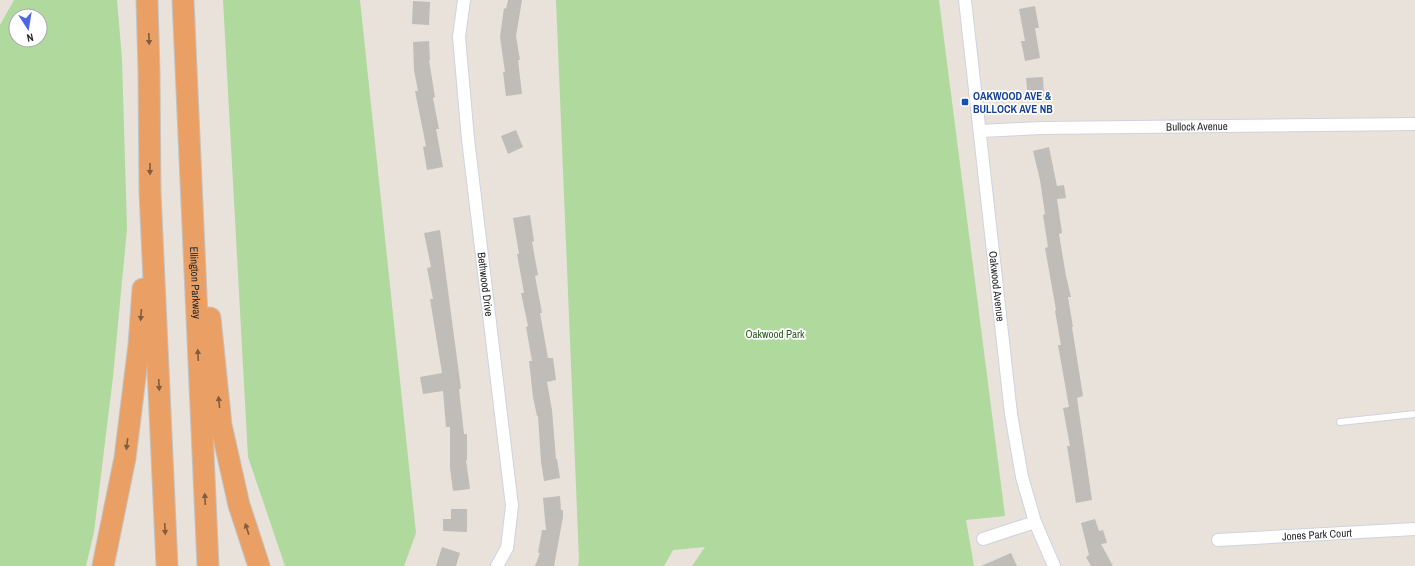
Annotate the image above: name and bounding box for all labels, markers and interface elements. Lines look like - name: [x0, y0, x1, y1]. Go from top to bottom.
- north arrow: [8, 8, 48, 48]
- text: N: [25, 30, 35, 45]
- one-way arrow: [145, 33, 152, 45]
- place label: OAKWOOD AVE & BULLOCK AVE NB: [973, 89, 1053, 116]
- marker: OAKWOOD AVE & BULLOCK AVE NB: [960, 97, 970, 107]
- street label: Bullock Avenue: [1166, 119, 1228, 134]
- one-way arrow: [147, 163, 153, 176]
- street label: Ellington Parkway: [187, 246, 204, 320]
- street label: Oakwood Avenue: [986, 250, 1008, 322]
- street label: Bethwood Drive: [475, 251, 496, 317]
- one-way arrow: [138, 309, 145, 321]
- park label: Oakwood Park: [745, 327, 805, 341]
- one-way arrow: [195, 349, 202, 361]
- one-way arrow: [156, 379, 162, 392]
- one-way arrow: [216, 396, 222, 408]
- one-way arrow: [124, 438, 130, 450]
- one-way arrow: [201, 493, 208, 505]
- one-way arrow: [162, 523, 169, 535]
- one-way arrow: [244, 523, 250, 535]
- street label: Jones Park Court: [1282, 526, 1353, 543]

